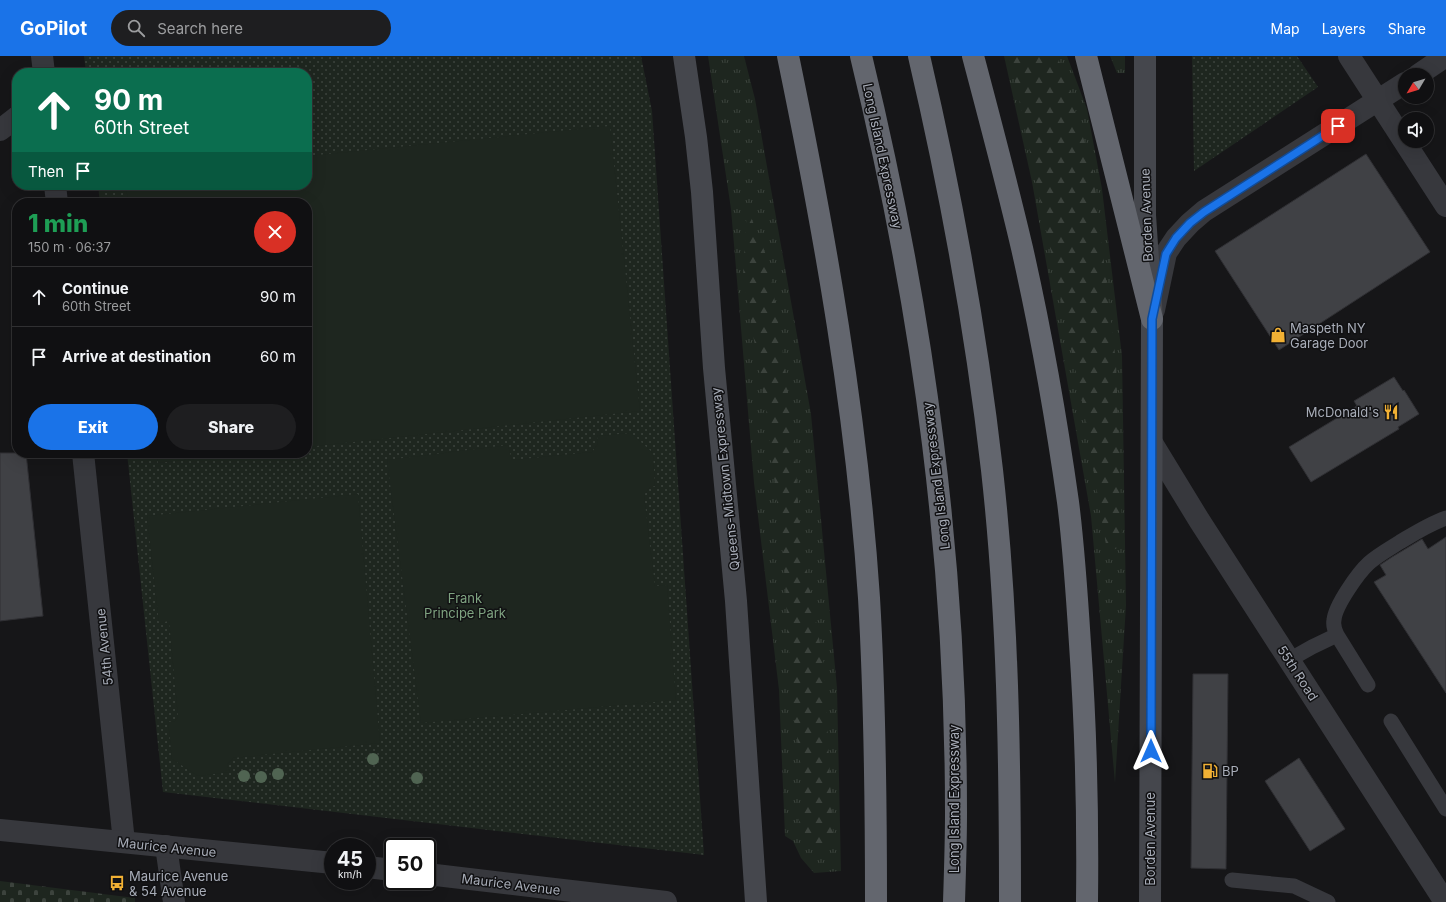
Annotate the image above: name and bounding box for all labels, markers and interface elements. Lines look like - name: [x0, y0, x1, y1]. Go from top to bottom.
- search box: [111, 10, 391, 46]
- text: GoPilot: [20, 17, 87, 40]
- icon: search: [125, 17, 147, 39]
- text: Search here: [157, 19, 243, 38]
- text: Map: [1271, 20, 1300, 37]
- text: Layers: [1322, 20, 1366, 37]
- text: Share: [1388, 20, 1426, 37]
- north arrow: [1398, 68, 1434, 104]
- map controls: [1398, 68, 1434, 148]
- street label: Long Island Expressway: [860, 82, 906, 230]
- text: 90 m: [94, 83, 163, 117]
- icon: ahead: [28, 84, 80, 136]
- pin: [1321, 109, 1355, 143]
- button: sound: [1398, 112, 1434, 148]
- icon: arrive: [1327, 115, 1349, 137]
- text: 60th Street: [94, 117, 189, 138]
- icon: arrive: [72, 160, 94, 182]
- text: Then: [28, 162, 64, 181]
- street label: Borden Avenue: [1136, 168, 1156, 262]
- text: 1 min: [28, 209, 88, 238]
- button: close: [254, 211, 296, 253]
- text: 150 m · 06:37: [28, 239, 111, 255]
- text: Continue: [62, 279, 129, 298]
- icon: ahead: [28, 286, 50, 308]
- text: 90 m: [260, 287, 296, 306]
- text: 60th Street: [62, 298, 131, 314]
- place label: Maspeth NY Garage Door: [1290, 320, 1368, 351]
- shop icon: Maspeth NY Garage Door: [1269, 326, 1287, 344]
- icon: arrive: [28, 346, 50, 368]
- text: Arrive at destination: [62, 347, 211, 366]
- text: 60 m: [260, 347, 296, 366]
- street label: Queens-Midtown Expressway: [707, 387, 743, 571]
- street label: Long Island Expressway: [919, 401, 953, 551]
- restaurant icon: McDonald's: [1382, 403, 1400, 421]
- button: Exit: [28, 404, 158, 450]
- button: Share: [166, 404, 296, 450]
- place label: McDonald's: [1306, 404, 1379, 420]
- park label: Frank Principe Park: [424, 590, 506, 621]
- street label: 54th Avenue: [92, 608, 116, 686]
- street label: 55th Road: [1274, 642, 1322, 704]
- street label: Long Island Expressway: [946, 725, 962, 873]
- position arrow: [1130, 730, 1172, 772]
- fuel station icon: BP: [1201, 762, 1219, 780]
- place label: BP: [1222, 763, 1239, 779]
- street label: Borden Avenue: [1142, 792, 1158, 886]
- street label: Maurice Avenue: [117, 834, 217, 860]
- speed limit sign: 50: [384, 838, 436, 890]
- text: 45: [337, 847, 363, 871]
- place label: Maurice Avenue & 54 Avenue: [129, 868, 228, 899]
- text: km/h: [338, 868, 362, 880]
- street label: Maurice Avenue: [461, 870, 561, 898]
- bus stop icon: Maurice Avenue & 54 Avenue: [108, 874, 126, 892]

